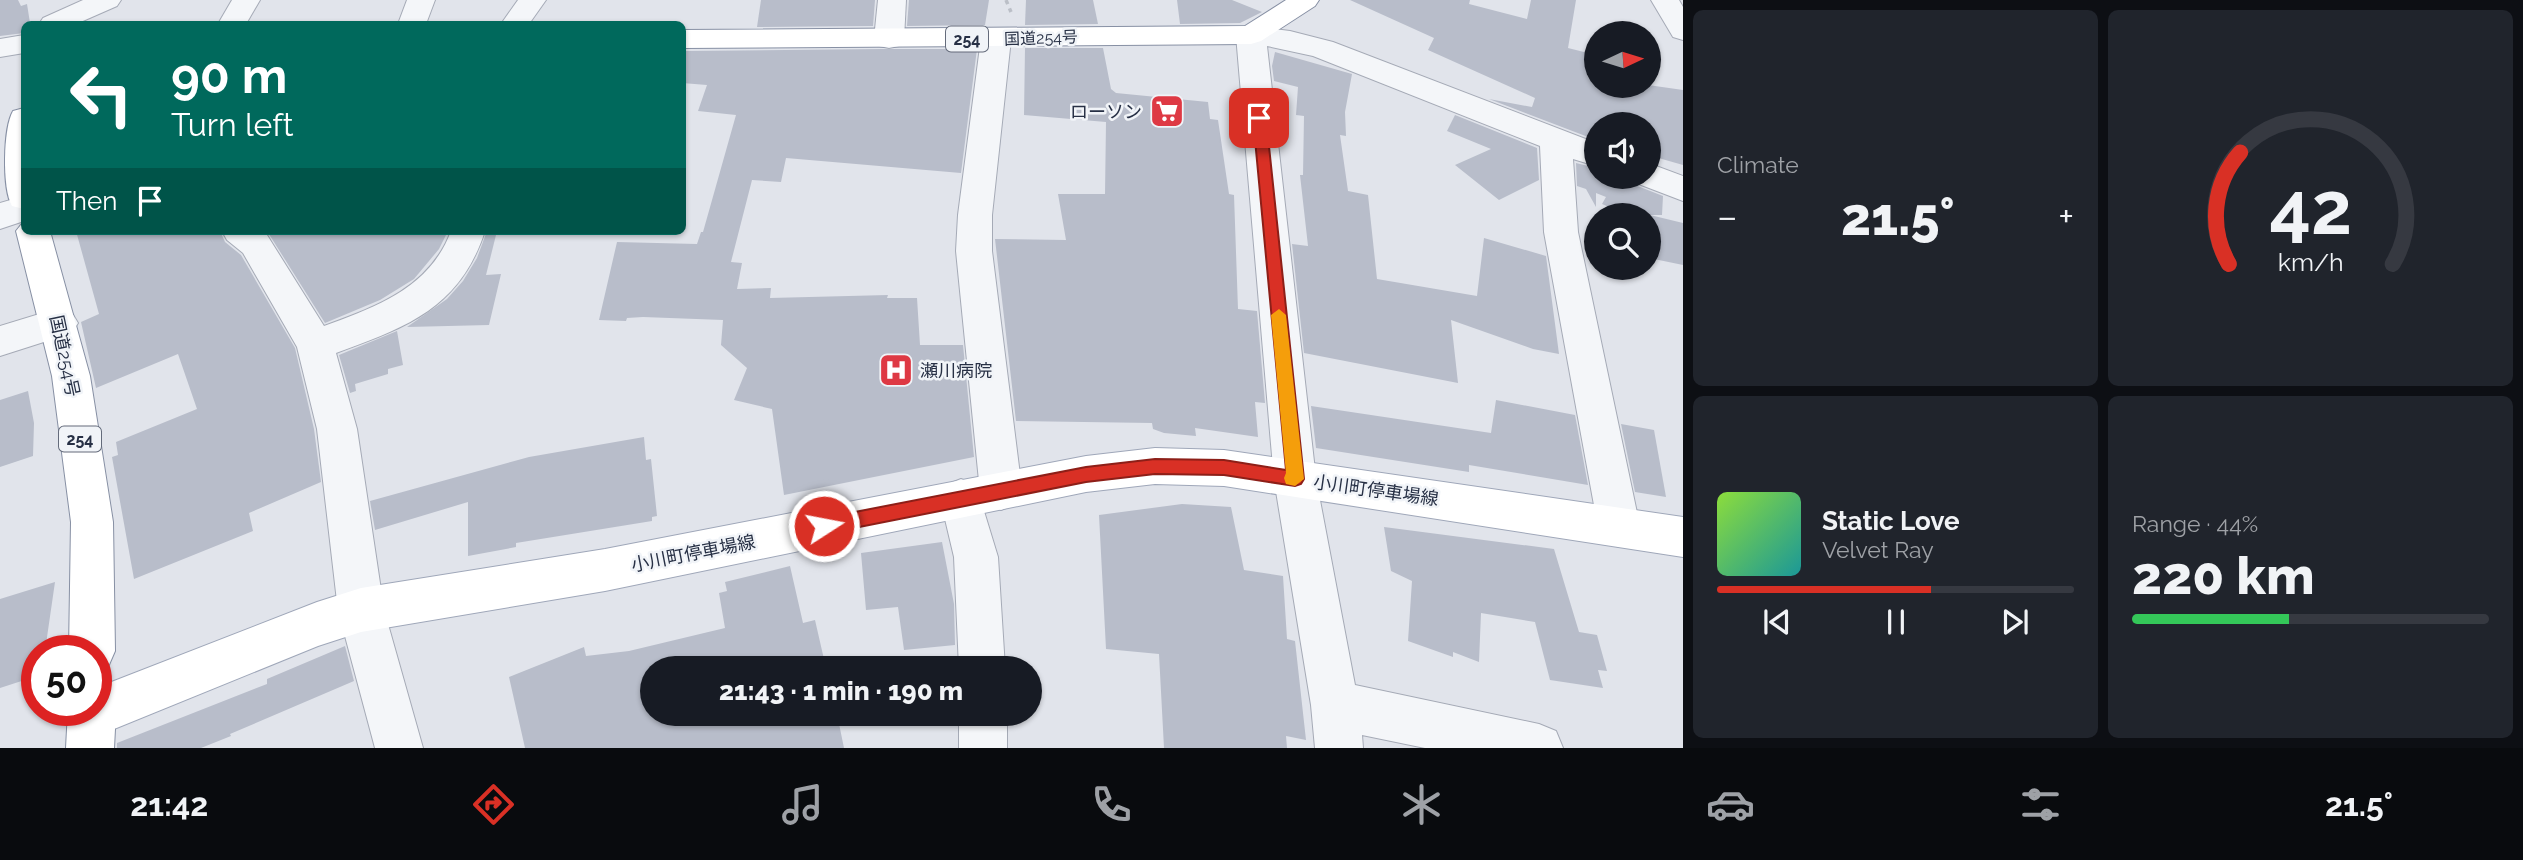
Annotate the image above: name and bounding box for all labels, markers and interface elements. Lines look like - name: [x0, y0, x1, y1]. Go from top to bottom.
- north arrow: [1584, 21, 1661, 98]
- map controls: [1584, 21, 1661, 280]
- road number: 254: [946, 26, 988, 52]
- street label: 国道254号: [1004, 27, 1078, 49]
- text: 90 m: [171, 47, 287, 104]
- icon: left: [56, 49, 147, 140]
- pin: [1229, 88, 1289, 148]
- supermarket icon: ローソン: [1148, 92, 1186, 130]
- icon: arrive: [1240, 99, 1278, 137]
- place label: ローソン: [1070, 101, 1142, 122]
- text: Turn left: [171, 106, 293, 143]
- button: sound: [1584, 112, 1661, 189]
- text: Climate: [1717, 151, 1799, 178]
- text: 42: [2269, 166, 2352, 251]
- icon: arrive: [131, 182, 169, 220]
- text: Then: [56, 186, 117, 216]
- text: 21.5°: [1841, 186, 1955, 247]
- text: −: [1717, 194, 1737, 239]
- text: +: [2058, 194, 2074, 239]
- button: search: [1584, 203, 1661, 280]
- text: km/h: [2278, 247, 2343, 277]
- street label: 国道254号: [46, 313, 84, 399]
- hospital icon: 瀬川病院: [877, 351, 915, 389]
- place label: 瀬川病院: [920, 360, 992, 381]
- road number: 254: [59, 426, 101, 452]
- street label: 小川町停車場線: [1312, 471, 1440, 509]
- position arrow: [787, 489, 861, 563]
- text: Static Love: [1822, 506, 1960, 536]
- text: Range · 44%: [2132, 510, 2258, 537]
- street label: 小川町停車場線: [629, 531, 757, 575]
- text: Velvet Ray: [1822, 536, 1934, 563]
- text: 220 km: [2132, 545, 2315, 606]
- icon: previous: [1758, 603, 1796, 641]
- icon: pause: [1877, 603, 1915, 641]
- icon: next: [1996, 603, 2034, 641]
- speed limit sign: 50: [21, 635, 112, 726]
- text: 21:43 · 1 min · 190 m: [719, 676, 963, 706]
- icon: directions: [469, 780, 518, 829]
- icon: music: [778, 780, 827, 829]
- icon: phone: [1087, 780, 1136, 829]
- icon: climate: [1397, 780, 1446, 829]
- icon: car: [1706, 780, 1755, 829]
- icon: filters: [2016, 780, 2065, 829]
- text: 21:42: [130, 786, 208, 823]
- text: 21.5°: [2325, 786, 2393, 823]

